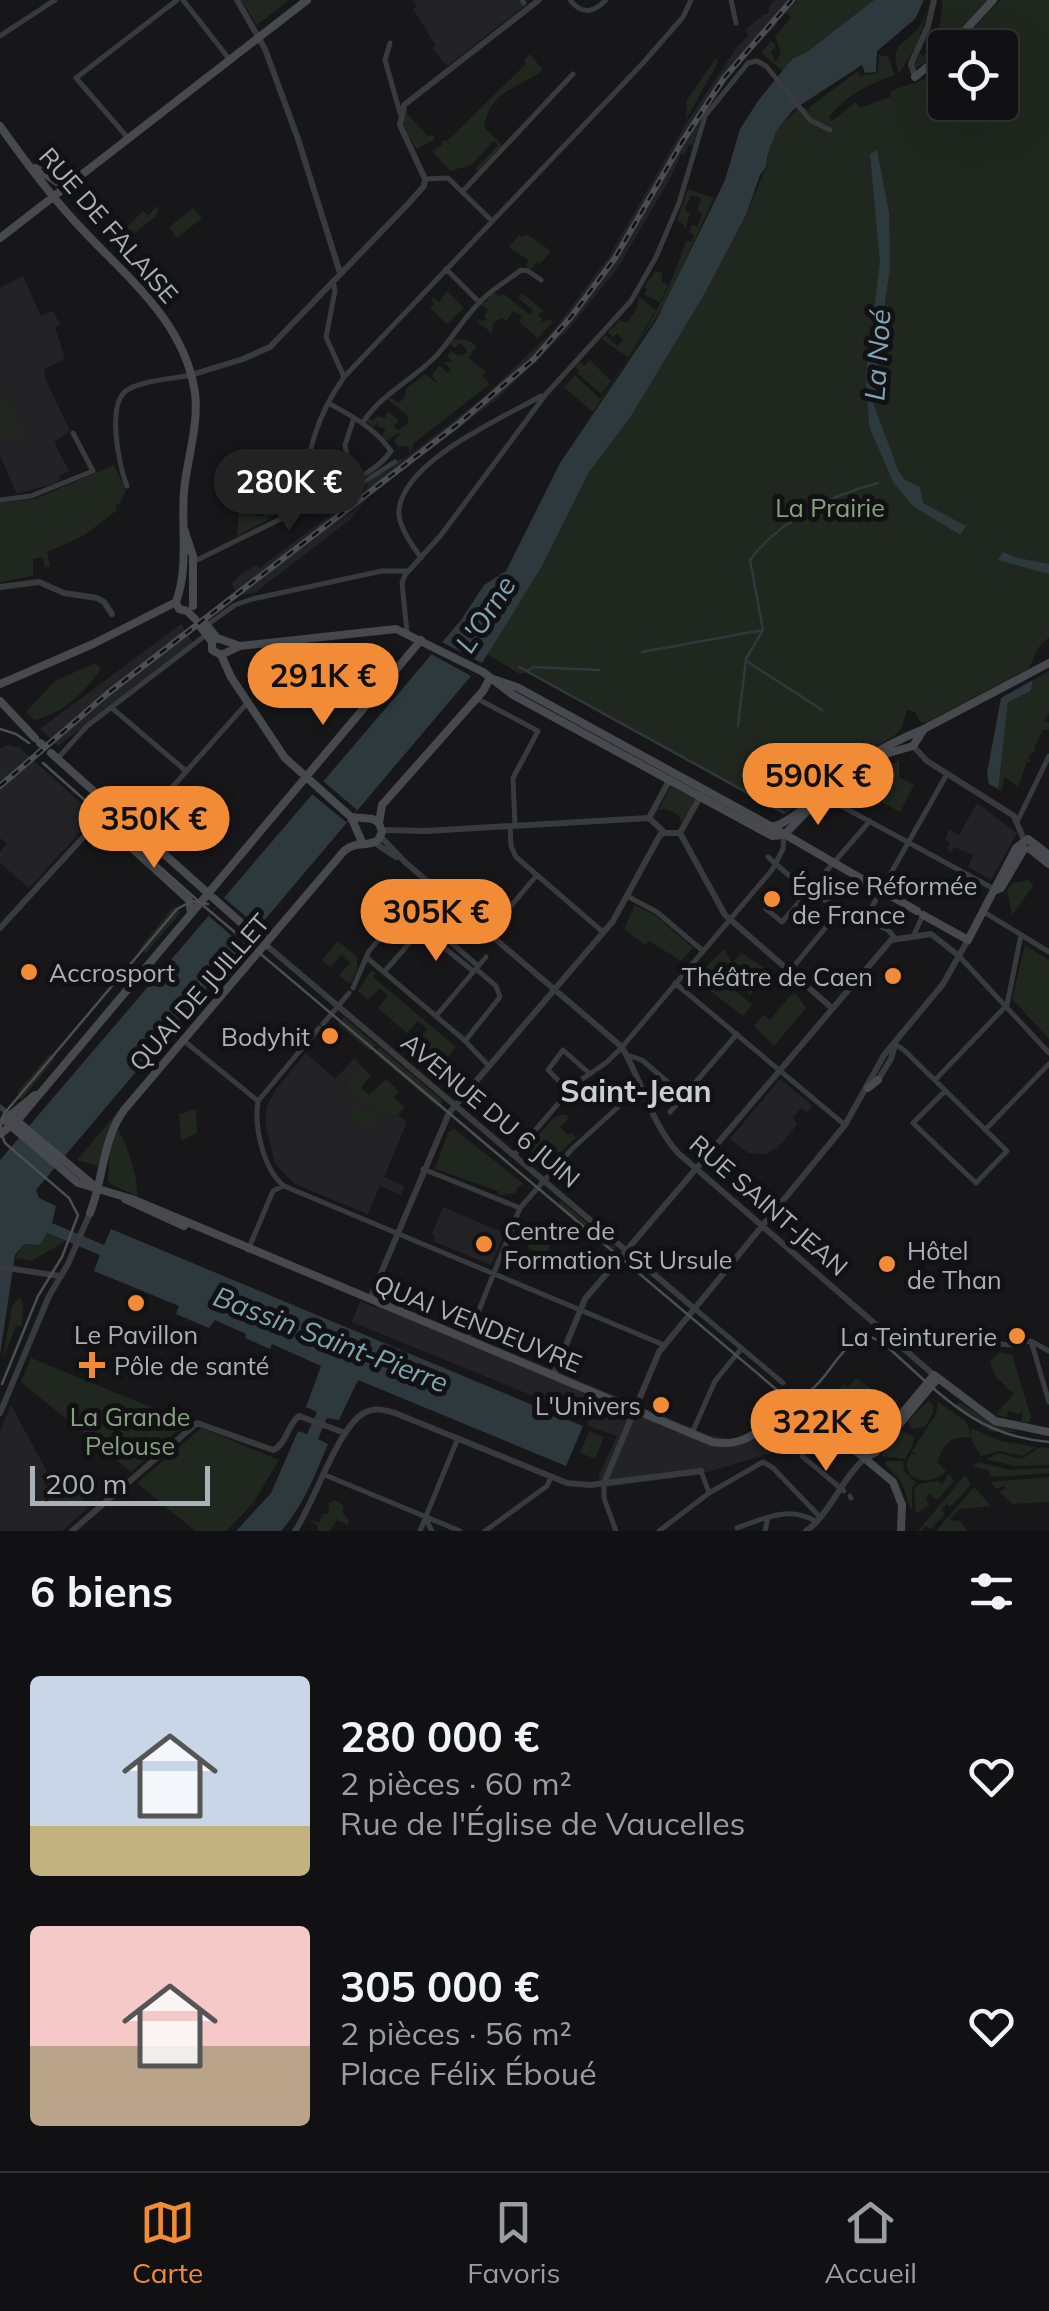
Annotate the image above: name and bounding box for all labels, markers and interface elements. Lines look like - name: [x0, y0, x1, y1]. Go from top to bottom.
- map controls: [928, 30, 1018, 120]
- button: locate: [928, 30, 1018, 120]
- street label: RUE DE FALAISE: [33, 141, 185, 309]
- water label: La Noé: [856, 308, 898, 402]
- pin: 280K €: [208, 449, 370, 534]
- text: 280K €: [236, 461, 342, 501]
- park label: La Prairie: [775, 492, 885, 523]
- water label: L'Orne: [447, 569, 523, 659]
- pin: 291K €: [242, 643, 404, 728]
- text: 291K €: [270, 655, 376, 695]
- pin: 590K €: [737, 743, 899, 828]
- text: 590K €: [765, 755, 871, 795]
- pin: 350K €: [73, 786, 235, 871]
- text: 350K €: [101, 798, 207, 838]
- place label: Église Réformée de France: [792, 870, 977, 930]
- pin: 305K €: [355, 879, 517, 964]
- marker: Église Réformée de France: [761, 888, 783, 910]
- text: 305K €: [383, 891, 489, 931]
- street label: QUAI DE JUILLET: [122, 907, 276, 1077]
- place label: Accrosport: [49, 957, 175, 988]
- marker: Accrosport: [18, 961, 40, 983]
- place label: Théâtre de Caen: [682, 961, 873, 992]
- marker: Théâtre de Caen: [882, 965, 904, 987]
- place label: Bodyhit: [221, 1021, 310, 1052]
- marker: Bodyhit: [319, 1025, 341, 1047]
- street label: AVENUE DU 6 JUIN: [395, 1026, 587, 1194]
- district label: Saint-Jean: [560, 1072, 712, 1110]
- street label: RUE SAINT-JEAN: [684, 1128, 854, 1282]
- place label: Centre de Formation St Ursule: [504, 1215, 732, 1275]
- marker: Centre de Formation St Ursule: [473, 1233, 495, 1255]
- place label: Hôtel de Than: [907, 1235, 1002, 1295]
- marker: Hôtel de Than: [876, 1253, 898, 1275]
- street label: QUAI VENDEUVRE: [370, 1267, 586, 1379]
- water label: Bassin Saint-Pierre: [209, 1278, 453, 1400]
- marker: Le Pavillon: [125, 1292, 147, 1314]
- place label: Le Pavillon: [74, 1319, 198, 1350]
- place label: La Teinturerie: [840, 1321, 997, 1352]
- marker: La Teinturerie: [1006, 1325, 1028, 1347]
- place label: Pôle de santé: [114, 1350, 269, 1381]
- marker: Pôle de santé: [79, 1352, 105, 1378]
- pin: 322K €: [745, 1389, 907, 1474]
- place label: L'Univers: [535, 1390, 641, 1421]
- marker: L'Univers: [650, 1394, 672, 1416]
- park label: La Grande Pelouse: [70, 1401, 190, 1461]
- text: 322K €: [773, 1401, 879, 1441]
- scale bar: [30, 1461, 210, 1506]
- text: 200 m: [45, 1466, 127, 1501]
- icon: filters: [964, 1564, 1019, 1619]
- text: 6 biens: [30, 1565, 173, 1618]
- text: 280 000 €: [340, 1710, 539, 1763]
- icon: home: [110, 1716, 230, 1836]
- icon: heart: [964, 1749, 1019, 1804]
- text: 2 pièces · 60 m²: [340, 1763, 572, 1803]
- text: Rue de l'Église de Vaucelles: [340, 1803, 745, 1843]
- text: 305 000 €: [340, 1960, 539, 2013]
- icon: home: [110, 1966, 230, 2086]
- icon: heart: [964, 1999, 1019, 2054]
- text: 2 pièces · 56 m²: [340, 2013, 572, 2053]
- text: Place Félix Éboué: [340, 2053, 597, 2093]
- tab: Carte: [132, 2195, 203, 2290]
- tab: Favoris: [467, 2195, 560, 2290]
- tab: Accueil: [824, 2195, 917, 2290]

